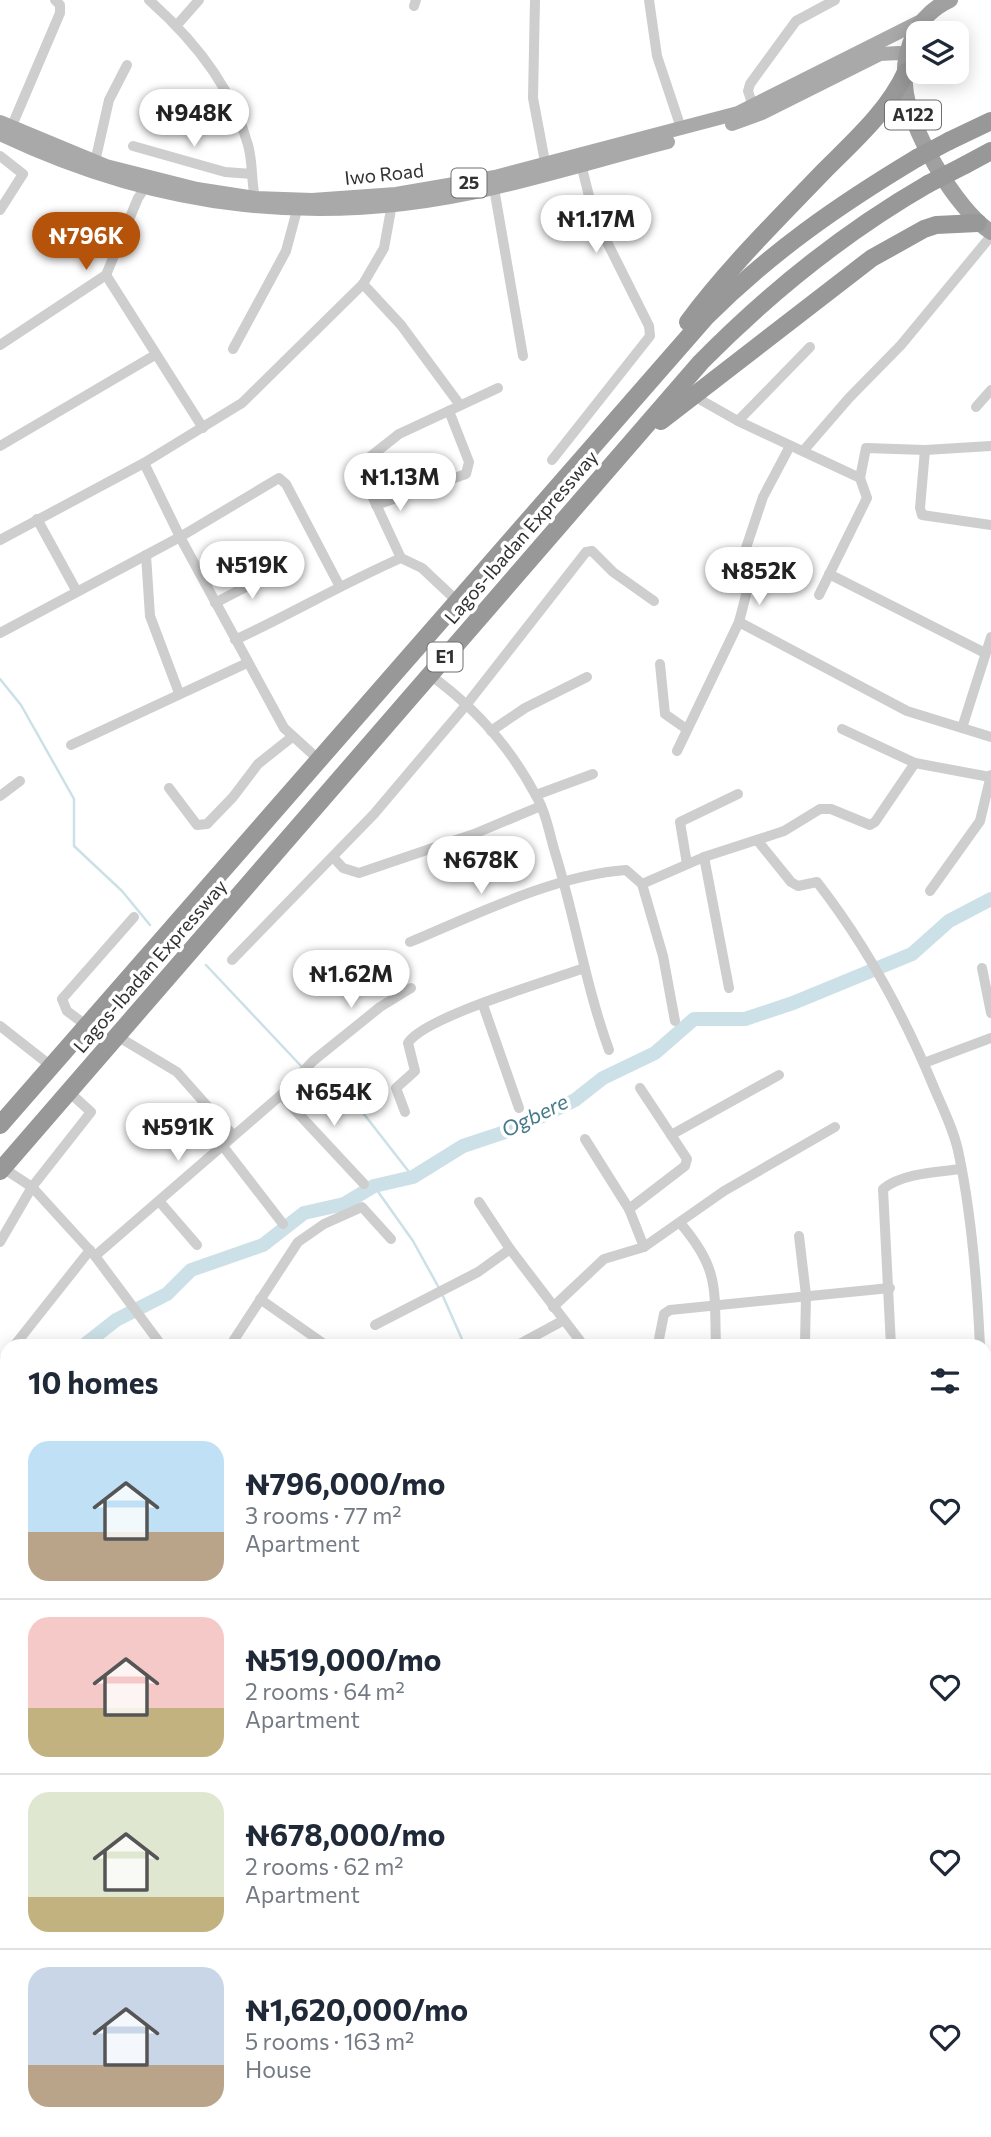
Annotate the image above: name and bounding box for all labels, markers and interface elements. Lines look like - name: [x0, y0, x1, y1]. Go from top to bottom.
- map controls: [906, 21, 969, 84]
- button: layers: [906, 21, 969, 84]
- pin: ₦948K: [145, 90, 243, 149]
- text: ₦948K: [155, 98, 233, 126]
- road number: A122: [885, 100, 941, 130]
- street label: Iwo Road: [343, 158, 425, 189]
- road number: 25: [452, 168, 486, 198]
- pin: ₦1.17M: [539, 196, 653, 255]
- text: ₦1.17M: [556, 204, 636, 232]
- pin: ₦796K: [37, 212, 135, 272]
- text: ₦796K: [48, 221, 124, 249]
- street label: Lagos-Ibadan Expressway: [439, 445, 602, 628]
- pin: ₦1.13M: [343, 454, 457, 513]
- text: ₦1.13M: [360, 462, 440, 490]
- pin: ₦519K: [203, 542, 301, 601]
- pin: ₦852K: [710, 548, 808, 607]
- text: ₦519K: [216, 550, 288, 578]
- text: ₦852K: [721, 556, 797, 584]
- road number: E1: [428, 642, 462, 672]
- pin: ₦678K: [432, 836, 530, 896]
- text: ₦678K: [443, 845, 519, 873]
- street label: Lagos-Ibadan Expressway: [68, 874, 231, 1057]
- pin: ₦1.62M: [294, 950, 408, 1010]
- text: ₦1.62M: [309, 959, 393, 987]
- pin: ₦654K: [285, 1068, 383, 1128]
- text: ₦654K: [296, 1077, 372, 1105]
- water label: Ogbere: [497, 1088, 572, 1141]
- pin: ₦591K: [129, 1104, 227, 1163]
- text: ₦591K: [142, 1112, 214, 1140]
- icon: filters: [926, 1362, 964, 1400]
- text: 10 homes: [28, 1363, 158, 1400]
- text: ₦796,000/mo: [245, 1464, 445, 1501]
- icon: home: [84, 1469, 168, 1553]
- icon: heart: [926, 1492, 964, 1530]
- text: 3 rooms · 77 m²: [245, 1501, 402, 1529]
- text: Apartment: [245, 1529, 360, 1557]
- text: ₦519,000/mo: [245, 1640, 442, 1677]
- icon: home: [84, 1645, 168, 1729]
- icon: heart: [926, 1668, 964, 1706]
- text: 2 rooms · 64 m²: [245, 1677, 405, 1705]
- text: Apartment: [245, 1705, 360, 1733]
- text: ₦678,000/mo: [245, 1815, 446, 1852]
- icon: home: [84, 1820, 168, 1904]
- icon: heart: [926, 1843, 964, 1881]
- text: 2 rooms · 62 m²: [245, 1852, 404, 1880]
- text: Apartment: [245, 1880, 360, 1908]
- text: ₦1,620,000/mo: [245, 1990, 468, 2027]
- icon: home: [84, 1995, 168, 2079]
- icon: heart: [926, 2018, 964, 2056]
- text: 5 rooms · 163 m²: [245, 2027, 414, 2055]
- text: House: [245, 2055, 311, 2083]

